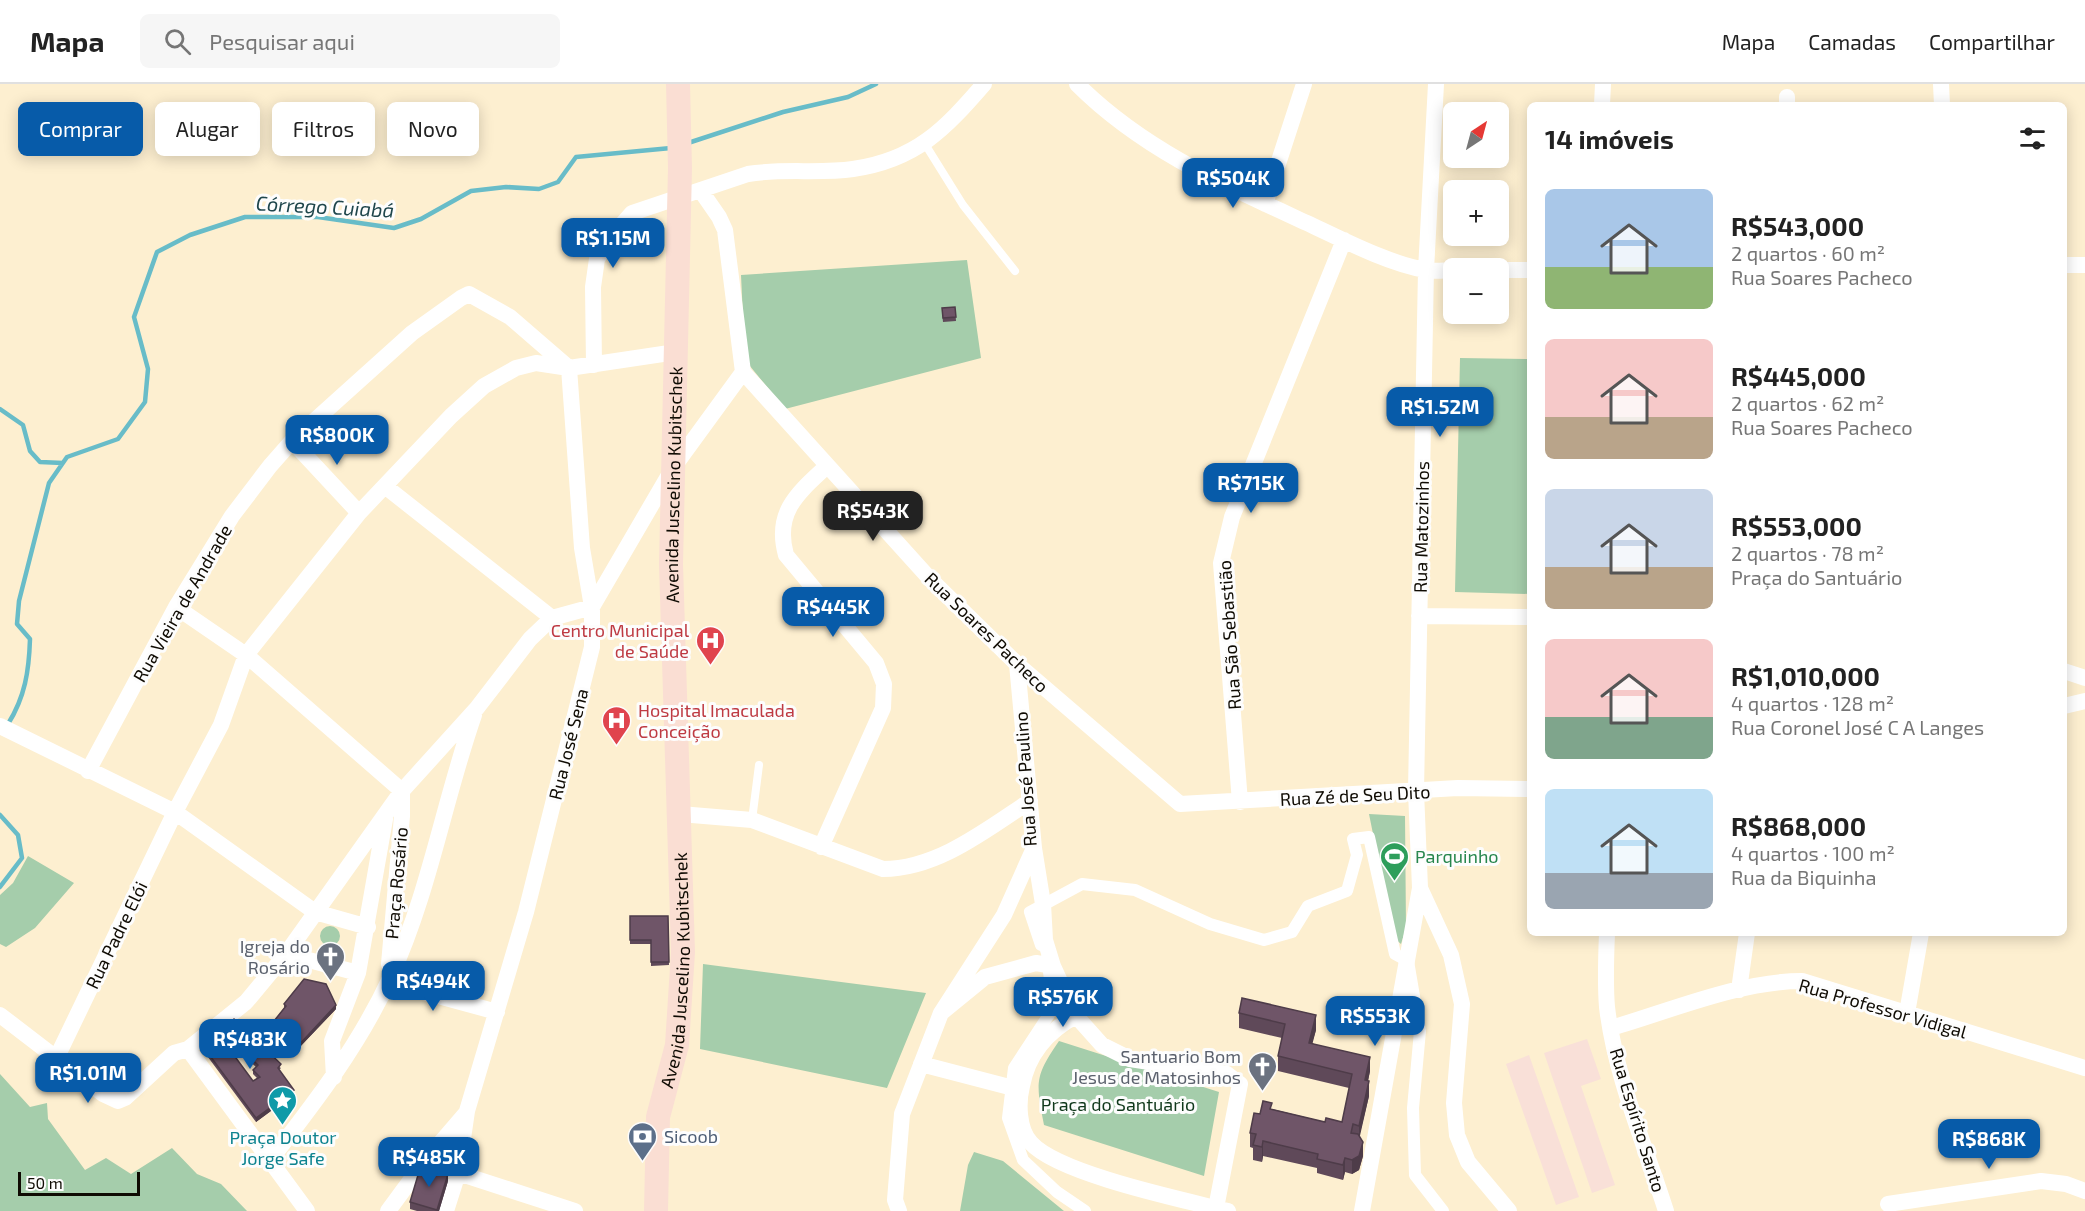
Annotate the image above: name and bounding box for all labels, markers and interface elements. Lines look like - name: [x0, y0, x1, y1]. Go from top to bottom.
- search box: [140, 14, 560, 68]
- text: Mapa: [30, 24, 104, 58]
- icon: search: [161, 25, 194, 58]
- text: Pesquisar aqui: [209, 28, 355, 54]
- text: Mapa: [1722, 29, 1775, 54]
- text: Camadas: [1808, 29, 1896, 54]
- text: Compartilhar: [1929, 29, 2055, 54]
- chip: Comprar: [18, 102, 143, 156]
- chip: Alugar: [155, 102, 260, 156]
- chip: Filtros: [272, 102, 375, 156]
- chip: Novo: [387, 102, 479, 156]
- north arrow: [1443, 102, 1509, 168]
- map controls: [1443, 102, 1509, 324]
- icon: filters: [2016, 122, 2049, 155]
- text: 14 imóveis: [1545, 123, 1674, 154]
- pin: R$504K: [1184, 158, 1282, 209]
- text: R$504K: [1196, 165, 1270, 189]
- button: +: [1443, 180, 1509, 246]
- water label: Córrego Cuiabá: [255, 190, 395, 222]
- text: R$543,000: [1731, 210, 1864, 241]
- icon: home: [1593, 213, 1665, 285]
- pin: R$1.15M: [558, 218, 668, 269]
- text: R$1.15M: [575, 225, 651, 249]
- text: 2 quartos · 60 m²: [1731, 241, 1885, 265]
- button: −: [1443, 258, 1509, 324]
- text: Rua Soares Pacheco: [1731, 265, 1913, 289]
- text: R$445,000: [1731, 360, 1866, 391]
- icon: home: [1593, 363, 1665, 435]
- street label: Avenida Juscelino Kubitschek: [660, 366, 686, 604]
- pin: R$1.52M: [1385, 387, 1495, 438]
- text: 2 quartos · 62 m²: [1731, 391, 1884, 415]
- text: R$1.52M: [1400, 394, 1480, 418]
- pin: R$800K: [288, 415, 386, 466]
- text: Rua Soares Pacheco: [1731, 415, 1913, 439]
- text: R$800K: [300, 422, 374, 446]
- street label: Rua Matozinhos: [1409, 461, 1433, 593]
- pin: R$715K: [1202, 463, 1300, 514]
- text: R$715K: [1217, 470, 1285, 494]
- pin: R$543K: [824, 491, 922, 542]
- text: R$543K: [837, 498, 909, 522]
- text: R$553,000: [1731, 510, 1862, 541]
- icon: home: [1593, 513, 1665, 585]
- street label: Rua Vieira de Andrade: [128, 520, 236, 686]
- text: 2 quartos · 78 m²: [1731, 541, 1884, 565]
- street label: Rua São Sebastião: [1213, 559, 1245, 711]
- text: Praça do Santuário: [1731, 565, 1902, 589]
- street label: Rua Soares Pacheco: [921, 567, 1053, 697]
- pin: R$445K: [784, 587, 882, 638]
- text: R$445K: [796, 594, 870, 618]
- place label: Centro Municipal de Saúde: [551, 619, 690, 662]
- hospital icon: Centro Municipal de Saúde: [694, 624, 726, 666]
- text: R$1,010,000: [1731, 660, 1880, 691]
- icon: home: [1593, 663, 1665, 735]
- street label: Rua José Sena: [544, 686, 592, 802]
- text: 4 quartos · 128 m²: [1731, 691, 1894, 715]
- place label: Hospital Imaculada Conceição: [638, 699, 795, 743]
- hospital icon: Hospital Imaculada Conceição: [601, 704, 633, 746]
- street label: Rua José Paulino: [1009, 711, 1041, 847]
- text: Rua Coronel José C A Langes: [1731, 715, 1984, 739]
- street label: Rua Zé de Seu Dito: [1279, 780, 1431, 810]
- text: R$868,000: [1731, 810, 1866, 841]
- icon: home: [1593, 813, 1665, 885]
- street label: Praça Rosário: [380, 826, 413, 940]
- sports icon: Parquinho: [1378, 840, 1410, 882]
- text: 4 quartos · 100 m²: [1731, 841, 1895, 865]
- place label: Parquinho: [1415, 845, 1499, 867]
- street label: Avenida Juscelino Kubitschek: [655, 852, 694, 1090]
- text: Rua da Biquinha: [1731, 865, 1876, 889]
- street label: Rua Padre Elói: [81, 878, 151, 992]
- place label: Igreja do Rosário: [240, 935, 310, 978]
- church icon: Igreja do Rosário: [315, 940, 347, 982]
- pin: R$494K: [384, 961, 482, 1012]
- text: R$494K: [396, 968, 470, 992]
- street label: Rua Professor Vidigal: [1796, 973, 1970, 1043]
- pin: R$576K: [1014, 977, 1112, 1028]
- text: R$576K: [1028, 984, 1098, 1008]
- pin: R$553K: [1326, 996, 1424, 1047]
- text: R$553K: [1340, 1003, 1410, 1027]
- pin: R$483K: [201, 1019, 299, 1070]
- text: R$483K: [213, 1026, 287, 1050]
- place label: Santuario Bom Jesus de Matosinhos: [1072, 1045, 1241, 1088]
- street label: Rua Espírito Santo: [1606, 1045, 1670, 1195]
- church icon: Santuario Bom Jesus de Matosinhos: [1246, 1050, 1278, 1092]
- pin: R$1.01M: [33, 1053, 143, 1104]
- text: R$1.01M: [49, 1060, 127, 1084]
- place icon: Praça Doutor Jorge Safe: [267, 1084, 299, 1126]
- park label: Praça do Santuário: [1041, 1093, 1195, 1116]
- pin: R$868K: [1940, 1119, 2038, 1170]
- bank icon: Sicoob: [627, 1120, 659, 1162]
- place label: Sicoob: [664, 1125, 718, 1147]
- place label: Praça Doutor Jorge Safe: [229, 1126, 337, 1169]
- text: R$868K: [1952, 1126, 2026, 1150]
- pin: R$485K: [380, 1137, 478, 1188]
- text: R$485K: [392, 1144, 466, 1168]
- scale bar: [18, 1169, 140, 1196]
- text: 50 m: [27, 1173, 63, 1192]

